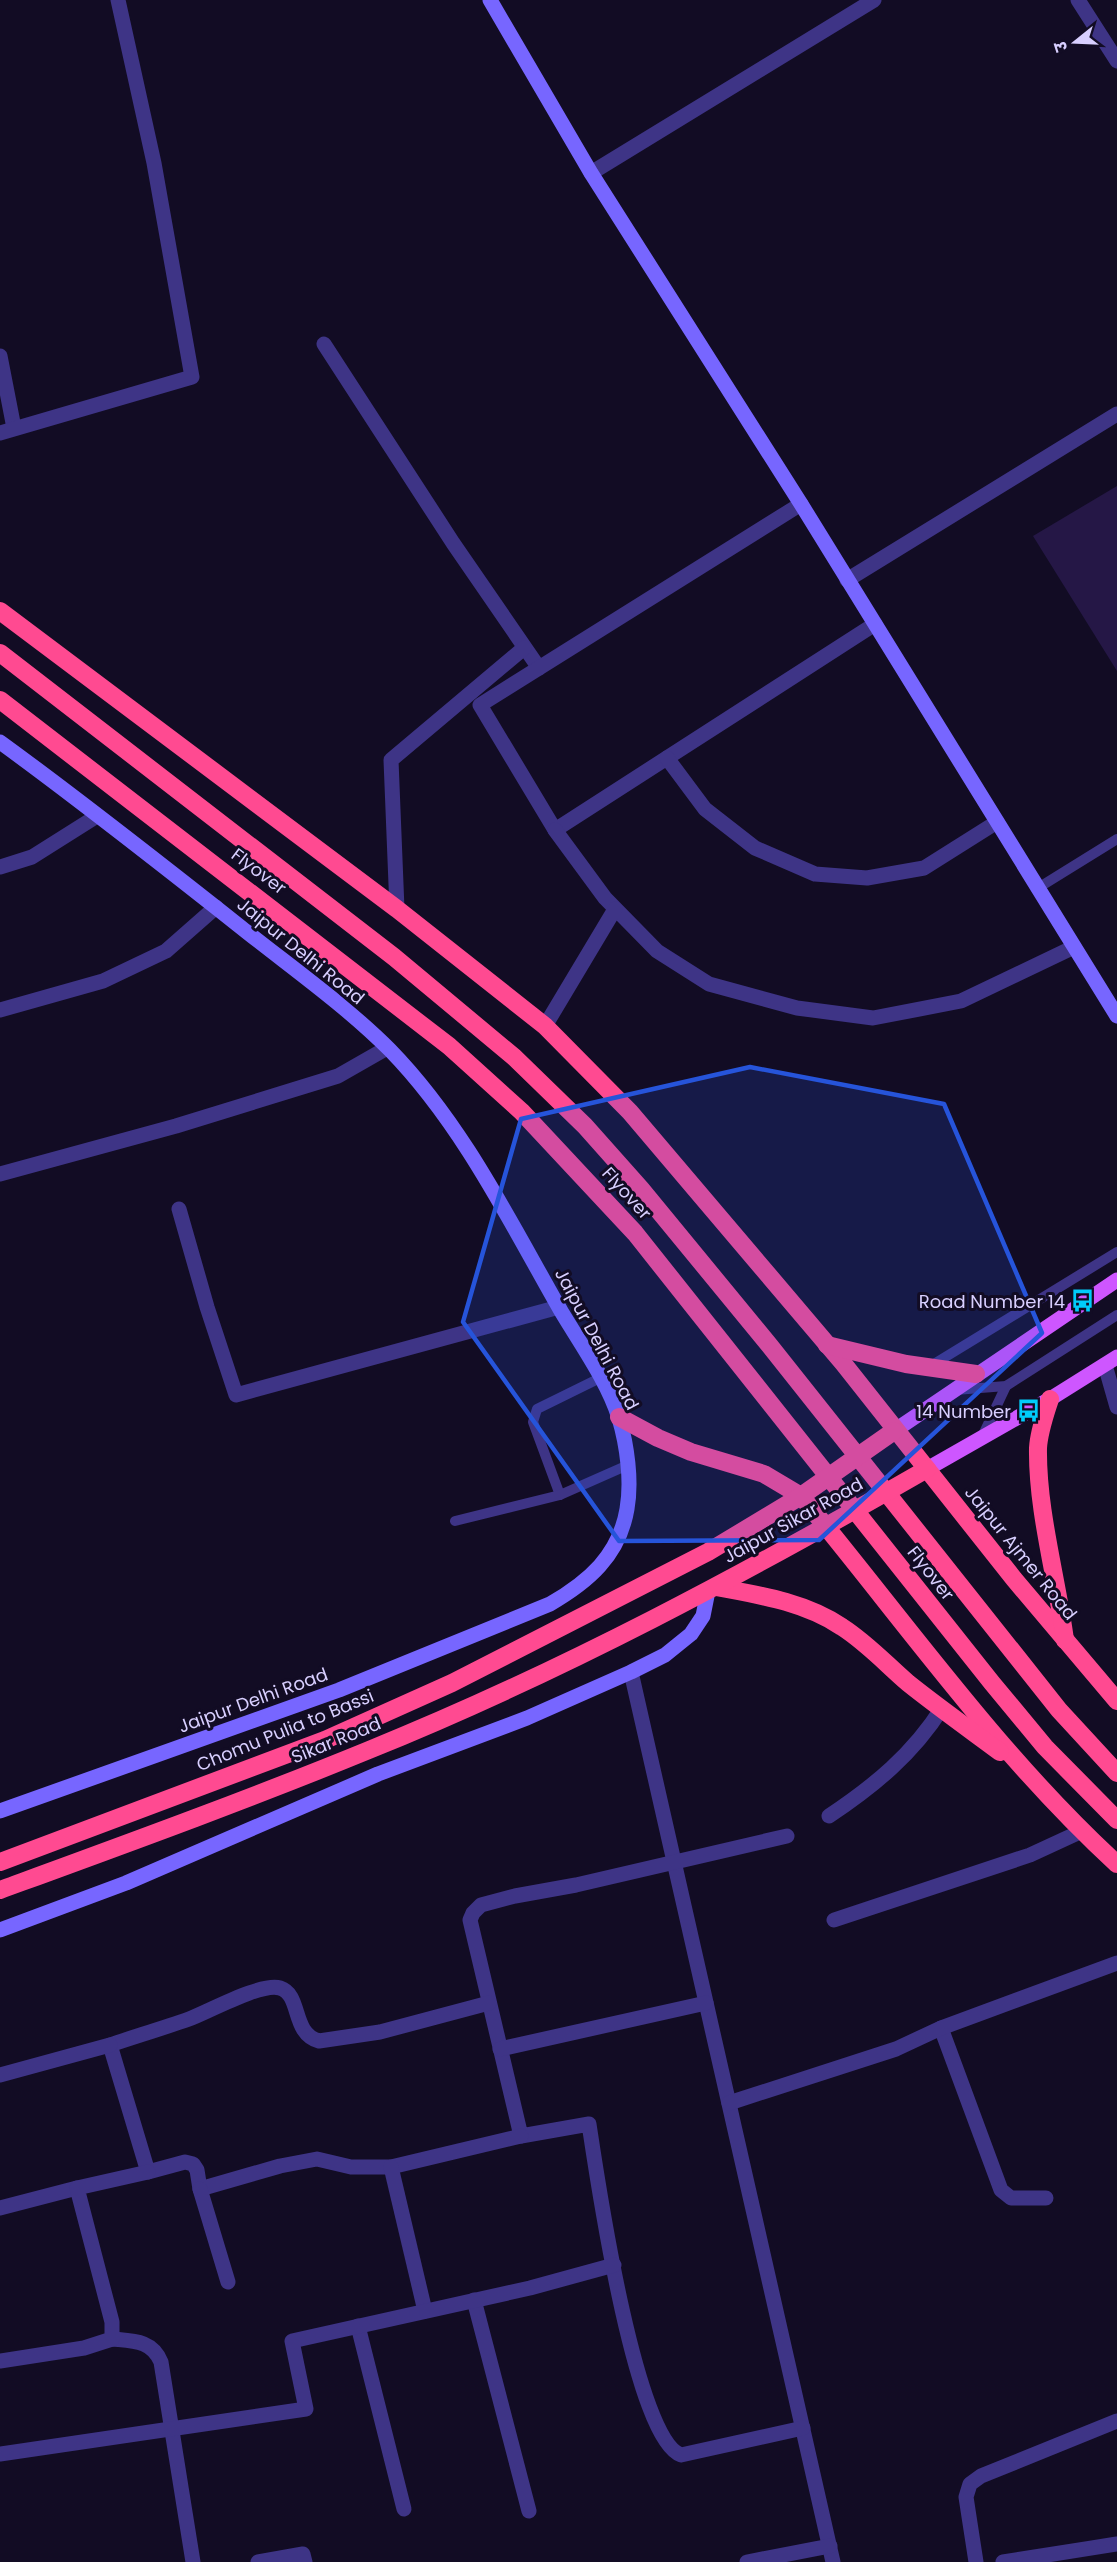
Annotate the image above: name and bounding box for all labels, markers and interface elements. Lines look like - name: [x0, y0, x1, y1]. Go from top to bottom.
- north arrow: [1045, 12, 1105, 72]
- text: उ: [1049, 38, 1074, 55]
- street label: Flyover: [226, 842, 292, 900]
- street label: Jaipur Delhi Road: [232, 892, 370, 1010]
- street label: Flyover: [597, 1161, 658, 1225]
- street label: Jaipur Delhi Road: [549, 1264, 645, 1414]
- bus stop icon: Road Number 14: [1070, 1288, 1096, 1314]
- place label: Road Number 14: [919, 1289, 1065, 1314]
- bus stop icon: 14 Number: [1016, 1398, 1042, 1424]
- place label: 14 Number: [916, 1399, 1011, 1424]
- street label: Jaipur Sikar Road: [719, 1471, 867, 1569]
- street label: Jaipur Ajmer Road: [959, 1481, 1083, 1625]
- street label: Flyover: [902, 1540, 960, 1606]
- street label: Jaipur Delhi Road: [175, 1661, 331, 1739]
- street label: Chomu Pulia to Bassi: [193, 1683, 377, 1777]
- street label: Sikar Road: [287, 1711, 385, 1769]

